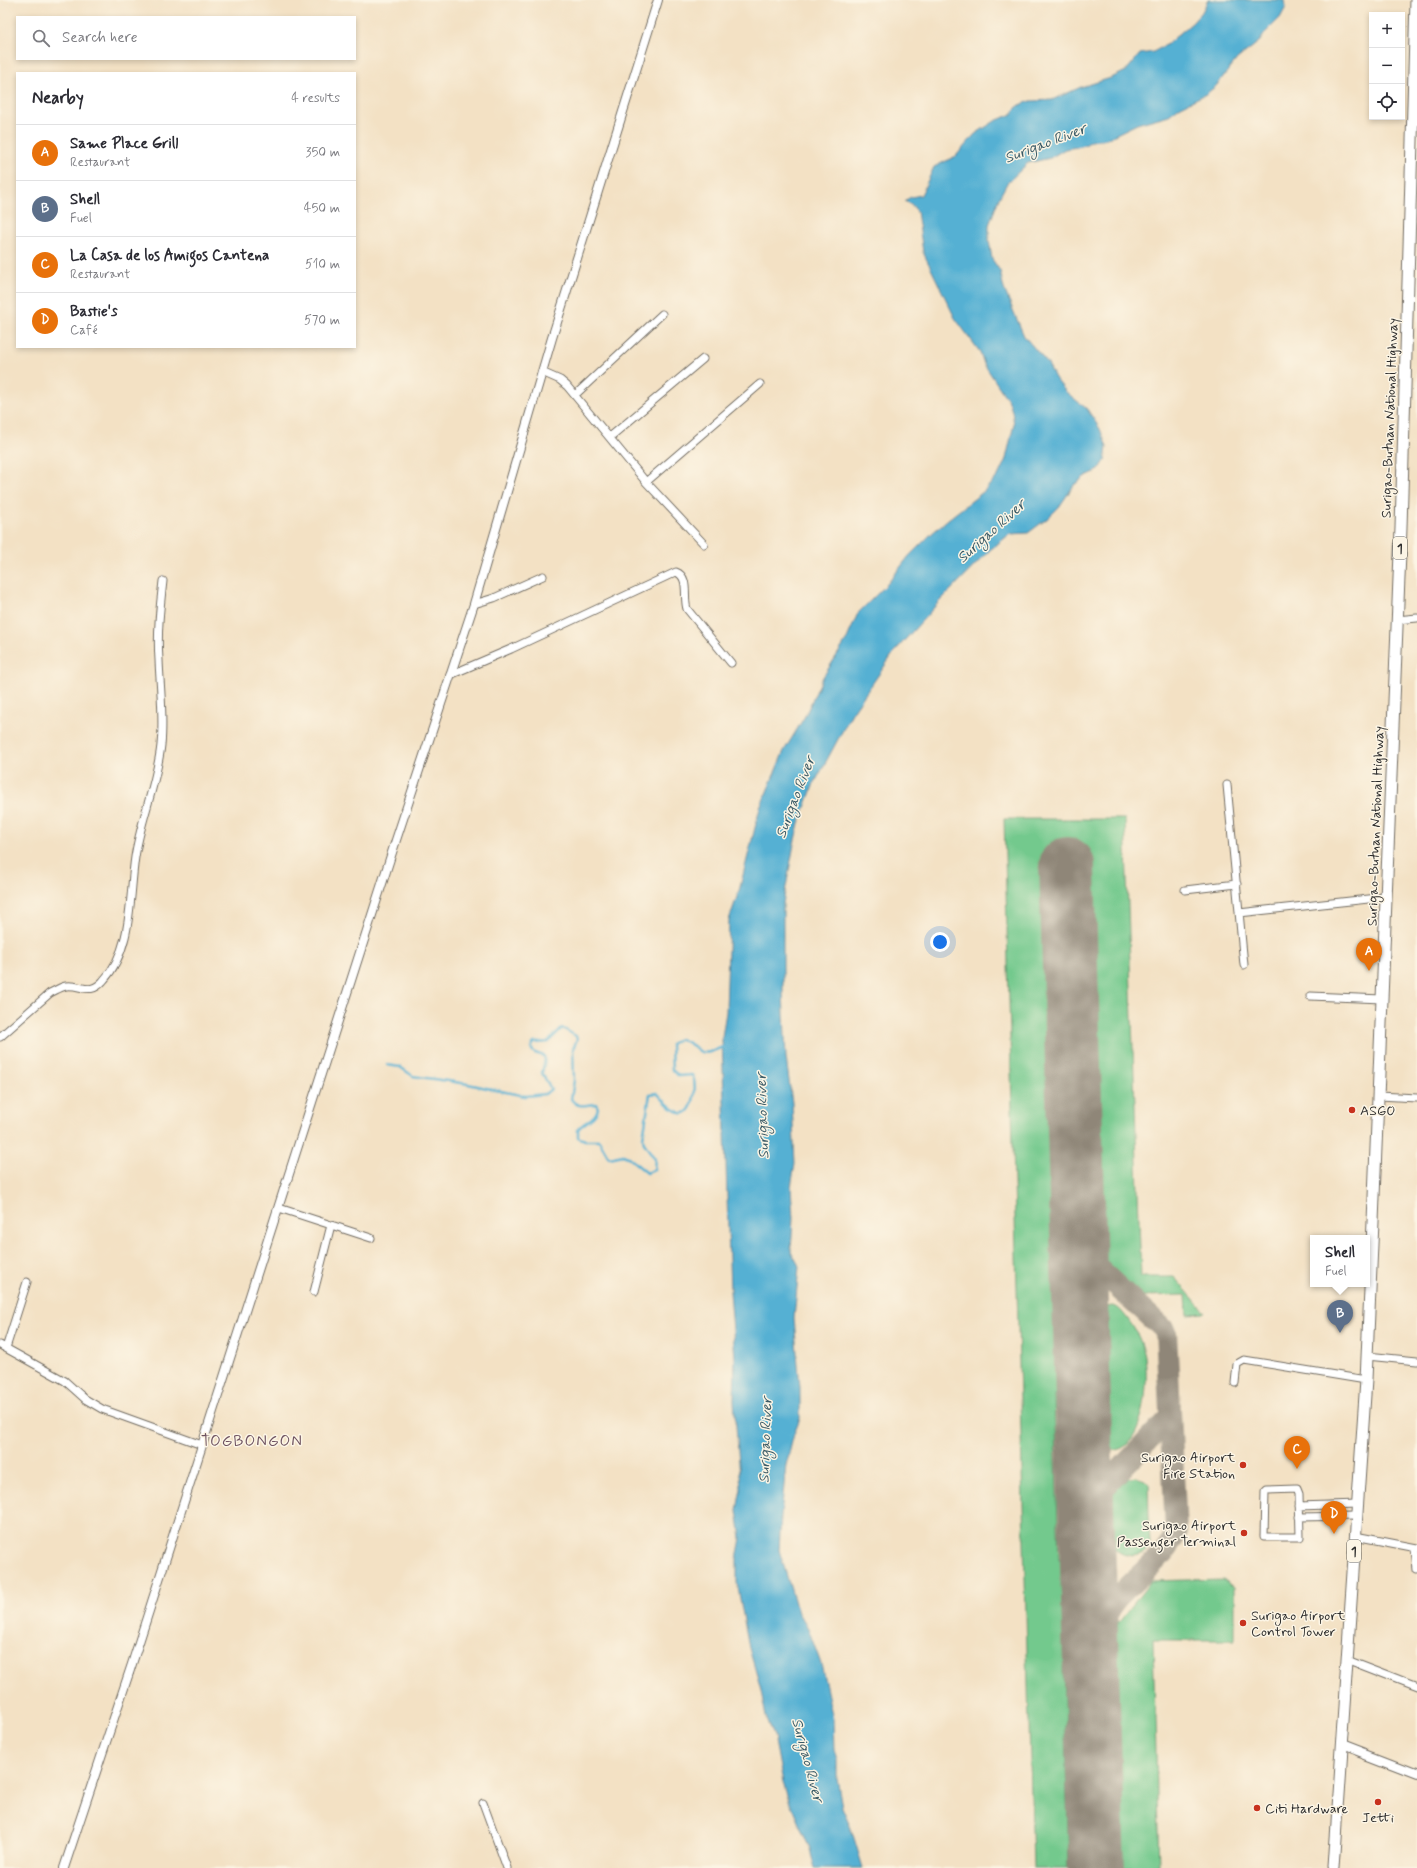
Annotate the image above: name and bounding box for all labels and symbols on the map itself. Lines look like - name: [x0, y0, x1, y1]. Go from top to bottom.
- water label: Surigao River: [1002, 118, 1091, 170]
- street label: Surigao-Butuan National Highway: [1378, 318, 1403, 518]
- water label: Surigao River: [953, 494, 1032, 569]
- road number: 1: [1393, 537, 1407, 559]
- street label: Surigao-Butuan National Highway: [1364, 726, 1389, 926]
- water label: Surigao River: [771, 752, 822, 841]
- your location: [930, 932, 950, 952]
- pin: A: [1356, 938, 1382, 971]
- water label: Surigao River: [751, 1071, 775, 1159]
- place label: ASGO: [1360, 1102, 1395, 1120]
- marker: ASGO: [1347, 1105, 1357, 1115]
- pin: B: [1327, 1300, 1353, 1333]
- water label: Surigao River: [755, 1395, 779, 1483]
- district label: TOGBONGON: [201, 1431, 303, 1452]
- pin: C: [1284, 1436, 1310, 1469]
- place label: Surigao Airport Fire Station: [1141, 1449, 1236, 1483]
- marker: Surigao Airport Fire Station: [1238, 1460, 1248, 1470]
- pin: D: [1321, 1501, 1347, 1534]
- place label: Surigao Airport Passenger Terminal: [1117, 1517, 1237, 1553]
- marker: Surigao Airport Passenger Terminal: [1239, 1528, 1249, 1538]
- road number: 1: [1347, 1540, 1361, 1562]
- place label: Surigao Airport Control Tower: [1251, 1607, 1346, 1641]
- marker: Surigao Airport Control Tower: [1238, 1618, 1248, 1628]
- water label: Surigao River: [785, 1716, 828, 1807]
- marker: Jetti: [1373, 1797, 1383, 1807]
- place label: Citi Hardware: [1265, 1800, 1349, 1818]
- marker: Citi Hardware: [1252, 1803, 1262, 1813]
- place label: Jetti: [1362, 1809, 1394, 1827]

